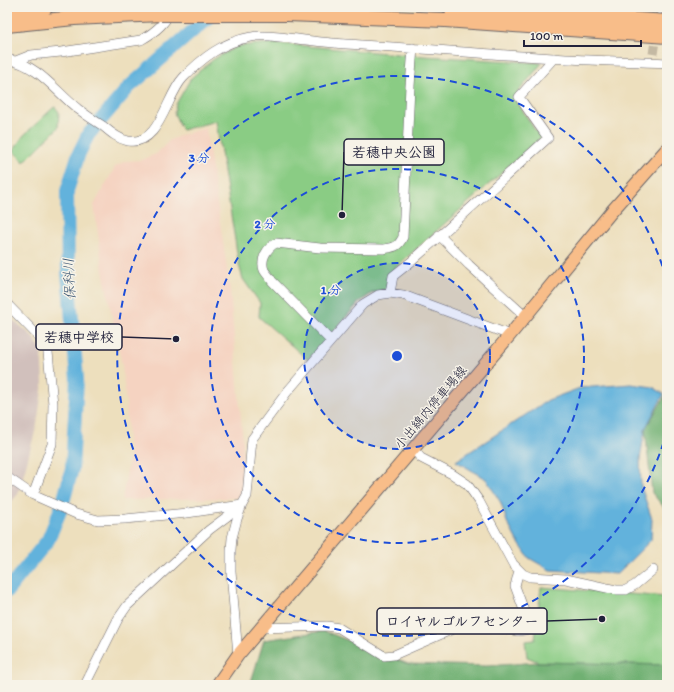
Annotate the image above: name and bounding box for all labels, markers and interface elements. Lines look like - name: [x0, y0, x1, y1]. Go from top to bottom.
- scale bar: [524, 22, 641, 48]
- text: 100 m: [530, 29, 563, 43]
- callout: 若穂中央公園: [344, 139, 444, 165]
- text: 若穂中央公園: [352, 144, 436, 161]
- text: 3 分: [188, 151, 210, 165]
- text: 2 分: [254, 217, 276, 231]
- water label: 保科川: [60, 258, 79, 300]
- text: 1 分: [321, 283, 341, 297]
- callout: 若穂中学校: [36, 324, 122, 350]
- text: 若穂中学校: [44, 329, 114, 346]
- centre of rings: [390, 349, 404, 363]
- street label: 小出綿内停車場線: [391, 362, 470, 452]
- callout: ロイヤルゴルフセンター: [377, 608, 547, 634]
- text: ロイヤルゴルフセンター: [385, 613, 539, 630]

